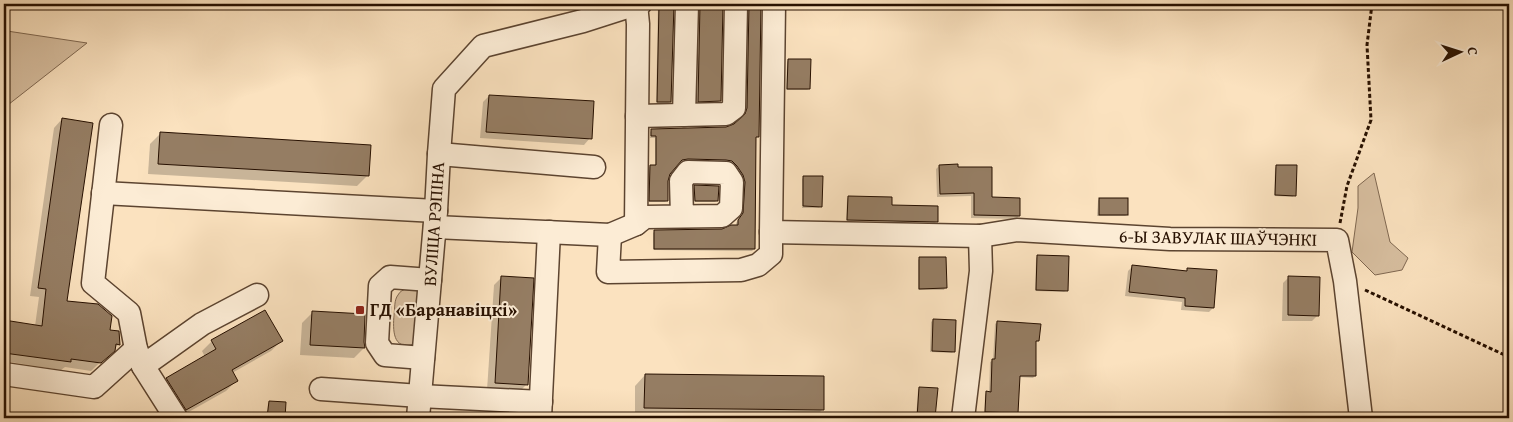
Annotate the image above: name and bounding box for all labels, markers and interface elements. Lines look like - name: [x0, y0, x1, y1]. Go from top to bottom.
- north arrow: [1436, 28, 1486, 78]
- text: С: [1463, 46, 1483, 56]
- street label: ВУЛІЦА РЭПІНА: [416, 161, 451, 287]
- street label: 6-Ы ЗАВУЛАК ШАЎЧЭНКІ: [1119, 222, 1317, 253]
- place label: ГД «Баранавіцкі»: [370, 296, 517, 323]
- marker: ГД «Баранавіцкі»: [354, 304, 366, 316]

